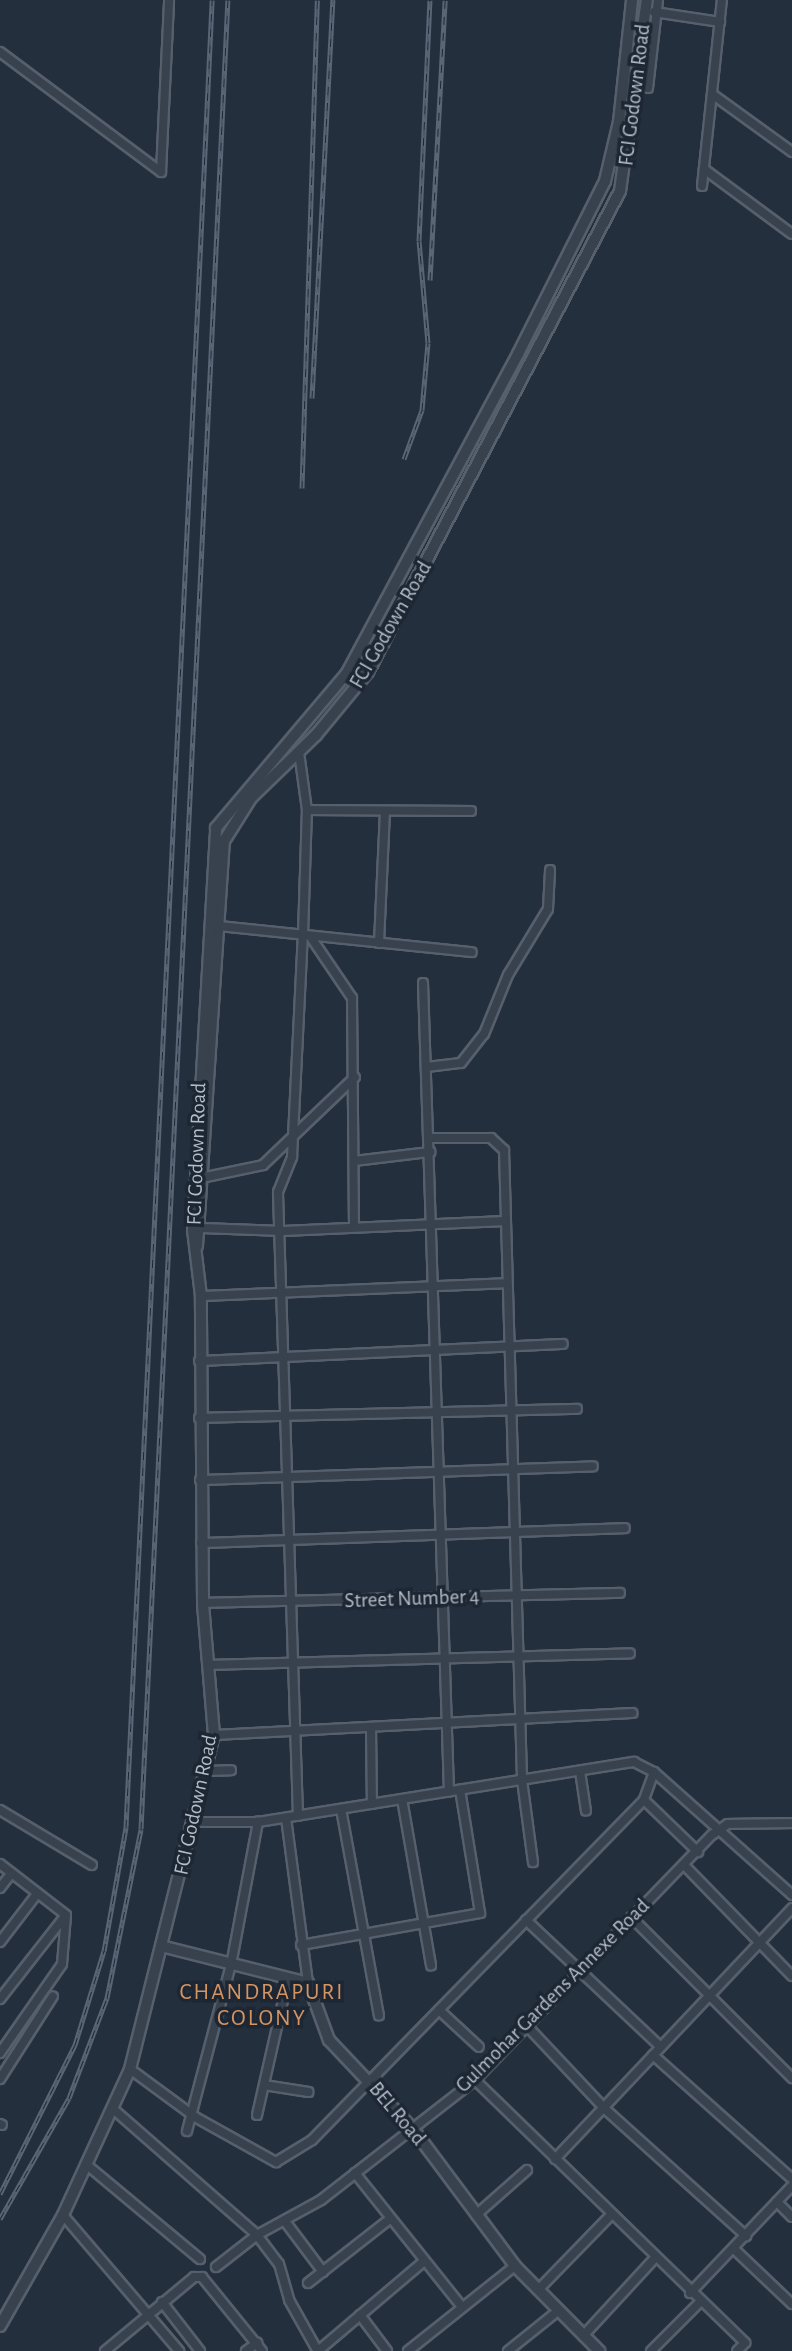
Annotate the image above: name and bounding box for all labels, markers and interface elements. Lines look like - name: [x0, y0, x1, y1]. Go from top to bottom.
- street label: FCI Godown Road: [614, 23, 656, 167]
- street label: FCI Godown Road: [344, 557, 438, 693]
- street label: FCI Godown Road: [182, 1082, 212, 1226]
- street label: Street Number 4: [344, 1584, 480, 1614]
- street label: FCI Godown Road: [169, 1733, 223, 1877]
- street label: Gulmohar Gardens Annexe Road: [451, 1894, 655, 2098]
- district label: CHANDRAPURI COLONY: [181, 1979, 343, 2033]
- street label: BEL Road: [363, 2077, 431, 2151]

